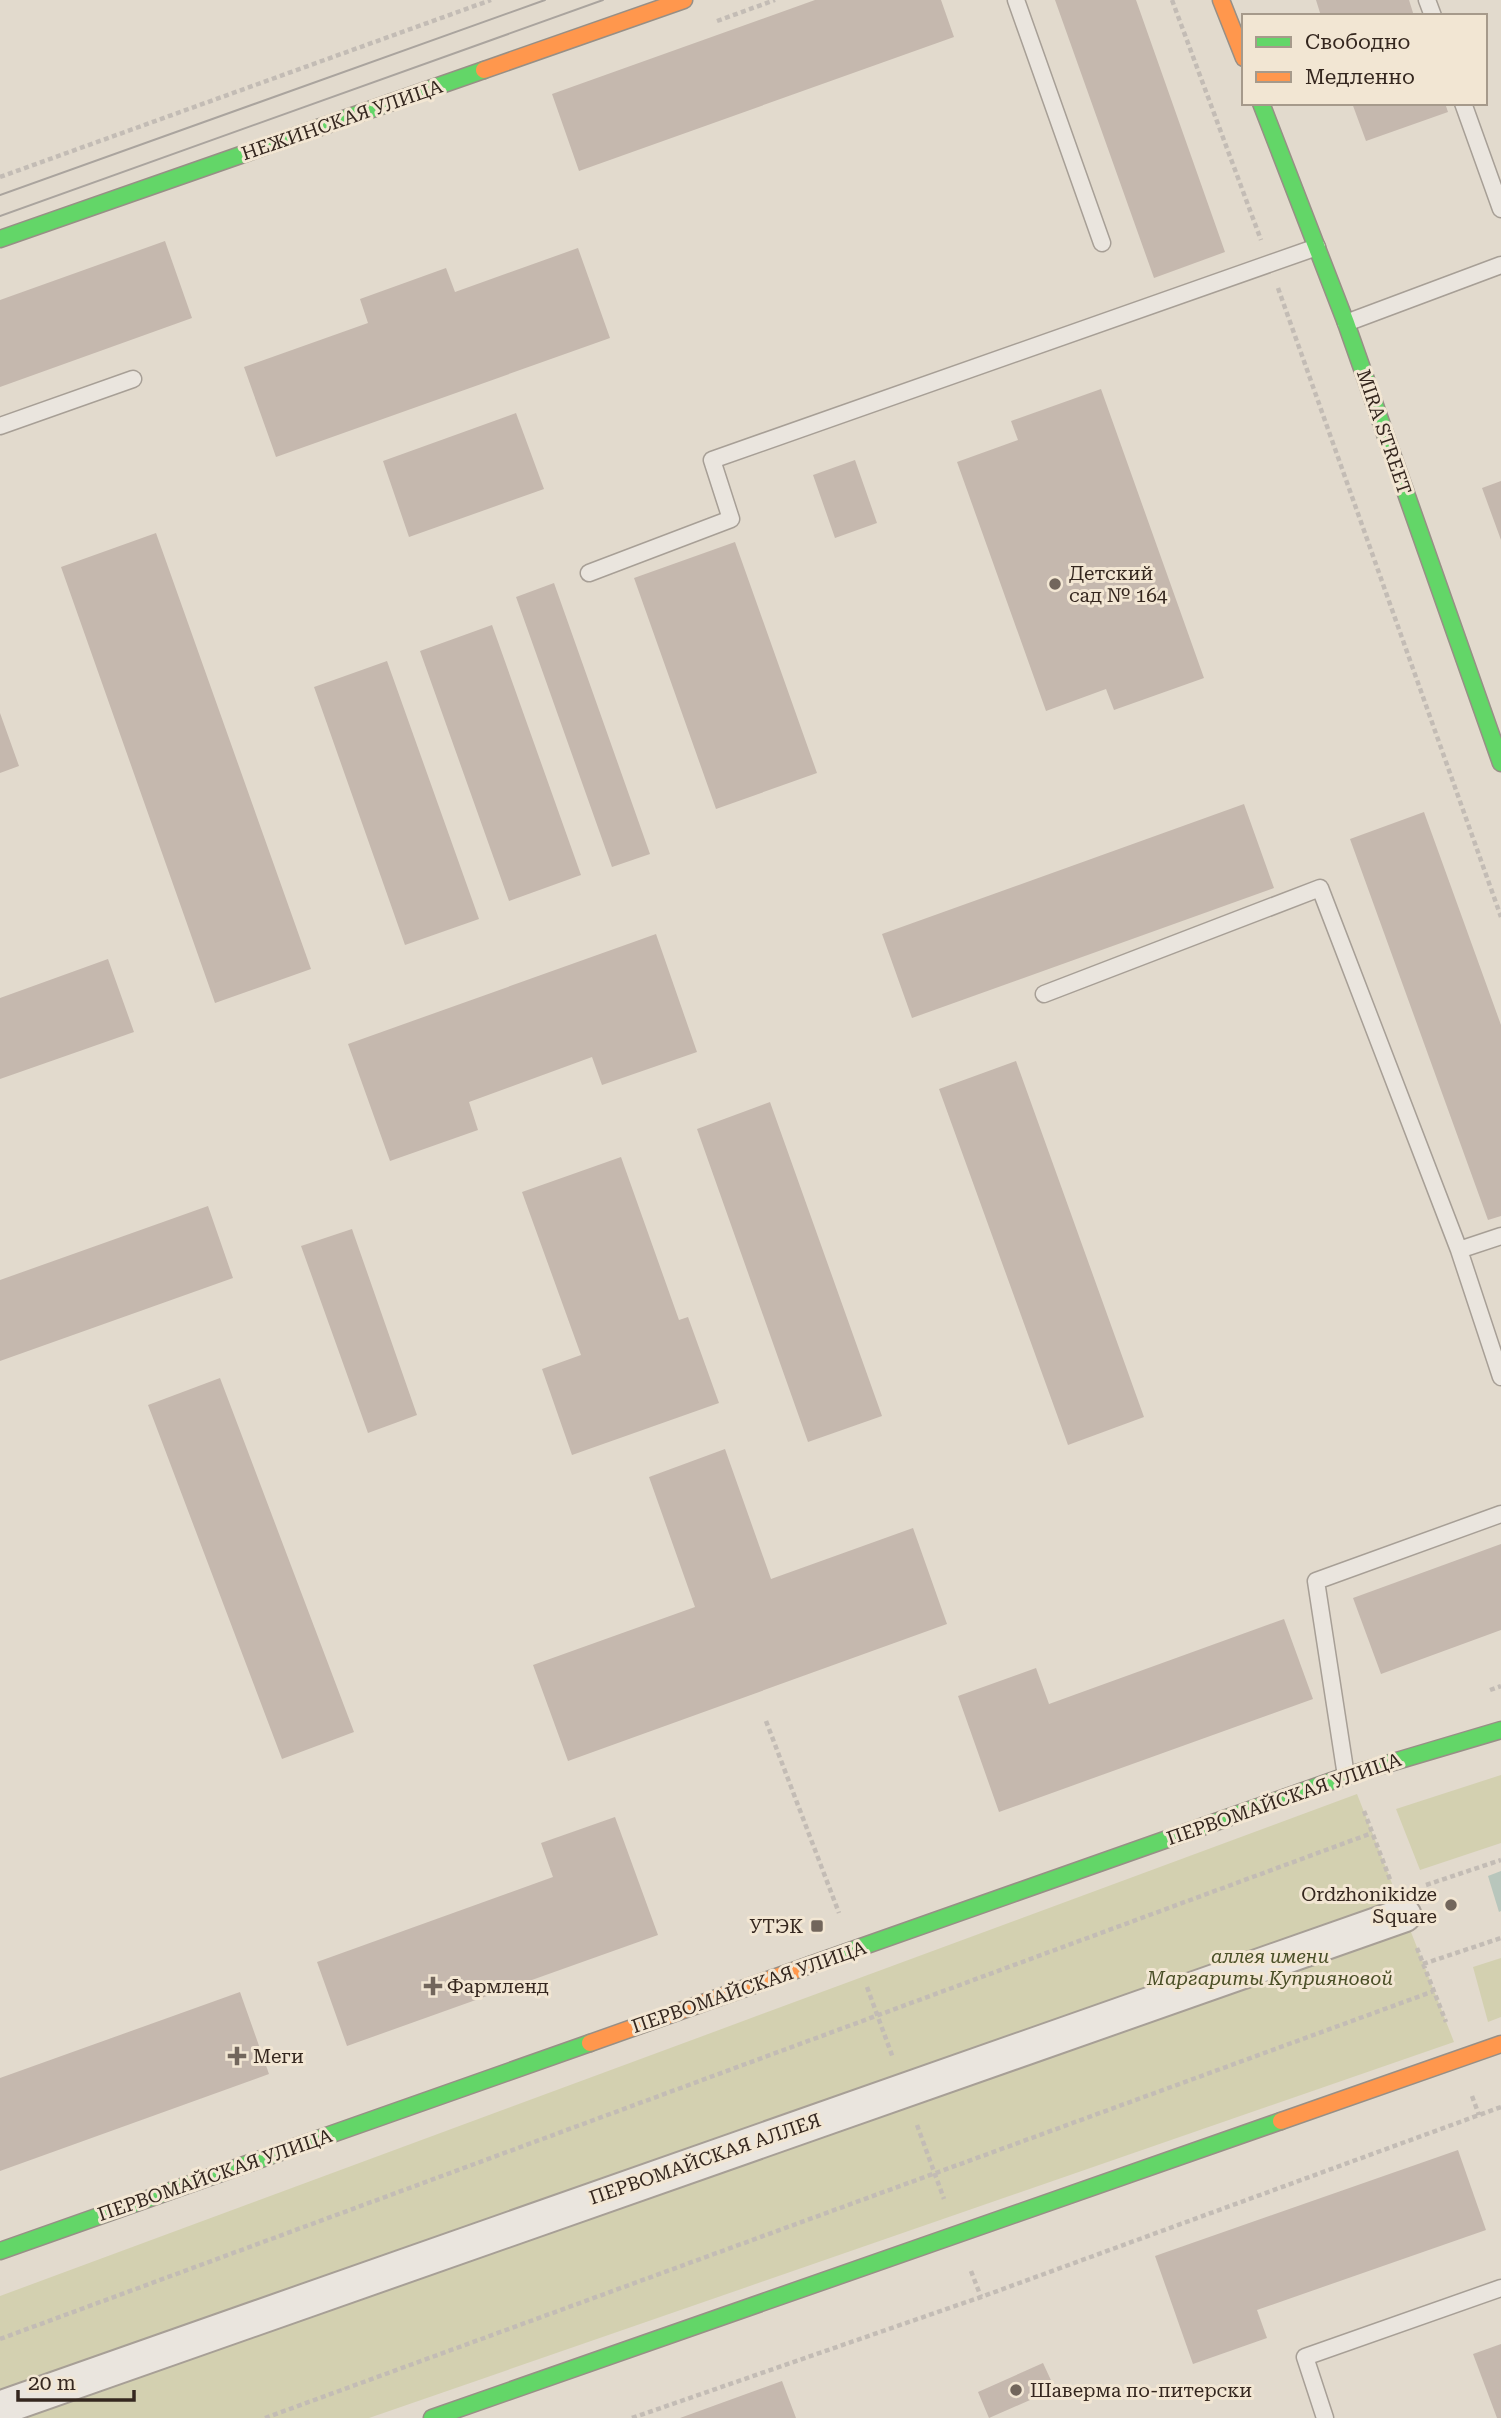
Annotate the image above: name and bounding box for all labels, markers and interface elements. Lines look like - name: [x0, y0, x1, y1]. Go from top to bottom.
- legend: [1242, 14, 1487, 105]
- text: Свободно: [1305, 30, 1411, 54]
- text: Медленно: [1305, 65, 1415, 89]
- street label: НЕЖИНСКАЯ УЛИЦА: [238, 75, 446, 165]
- street label: MIRA STREET: [1352, 366, 1416, 498]
- place label: Детский сад № 164: [1069, 562, 1168, 607]
- marker: Детский сад № 164: [1047, 576, 1063, 592]
- street label: ПЕРВОМАЙСКАЯ УЛИЦА: [1164, 1748, 1405, 1850]
- place label: Ordzhonikidze Square: [1301, 1883, 1437, 1928]
- marker: Ordzhonikidze Square: [1443, 1897, 1459, 1913]
- place label: УТЭК: [749, 1915, 803, 1938]
- marker: УТЭК: [809, 1918, 825, 1934]
- street label: ПЕРВОМАЙСКАЯ УЛИЦА: [629, 1936, 870, 2038]
- park label: аллея имени Маргариты Куприяновой: [1146, 1945, 1393, 1990]
- place label: Фармленд: [447, 1975, 549, 1998]
- marker: Фармленд: [425, 1978, 441, 1994]
- place label: Меги: [253, 2045, 304, 2068]
- marker: Меги: [227, 2046, 247, 2066]
- street label: ПЕРВОМАЙСКАЯ АЛЛЕЯ: [586, 2108, 824, 2210]
- street label: ПЕРВОМАЙСКАЯ УЛИЦА: [95, 2124, 336, 2226]
- scale bar: [18, 2358, 133, 2402]
- text: 20 m: [28, 2371, 76, 2395]
- place label: Шаверма по-питерски: [1030, 2379, 1252, 2402]
- marker: Шаверма по-питерски: [1008, 2382, 1024, 2398]

